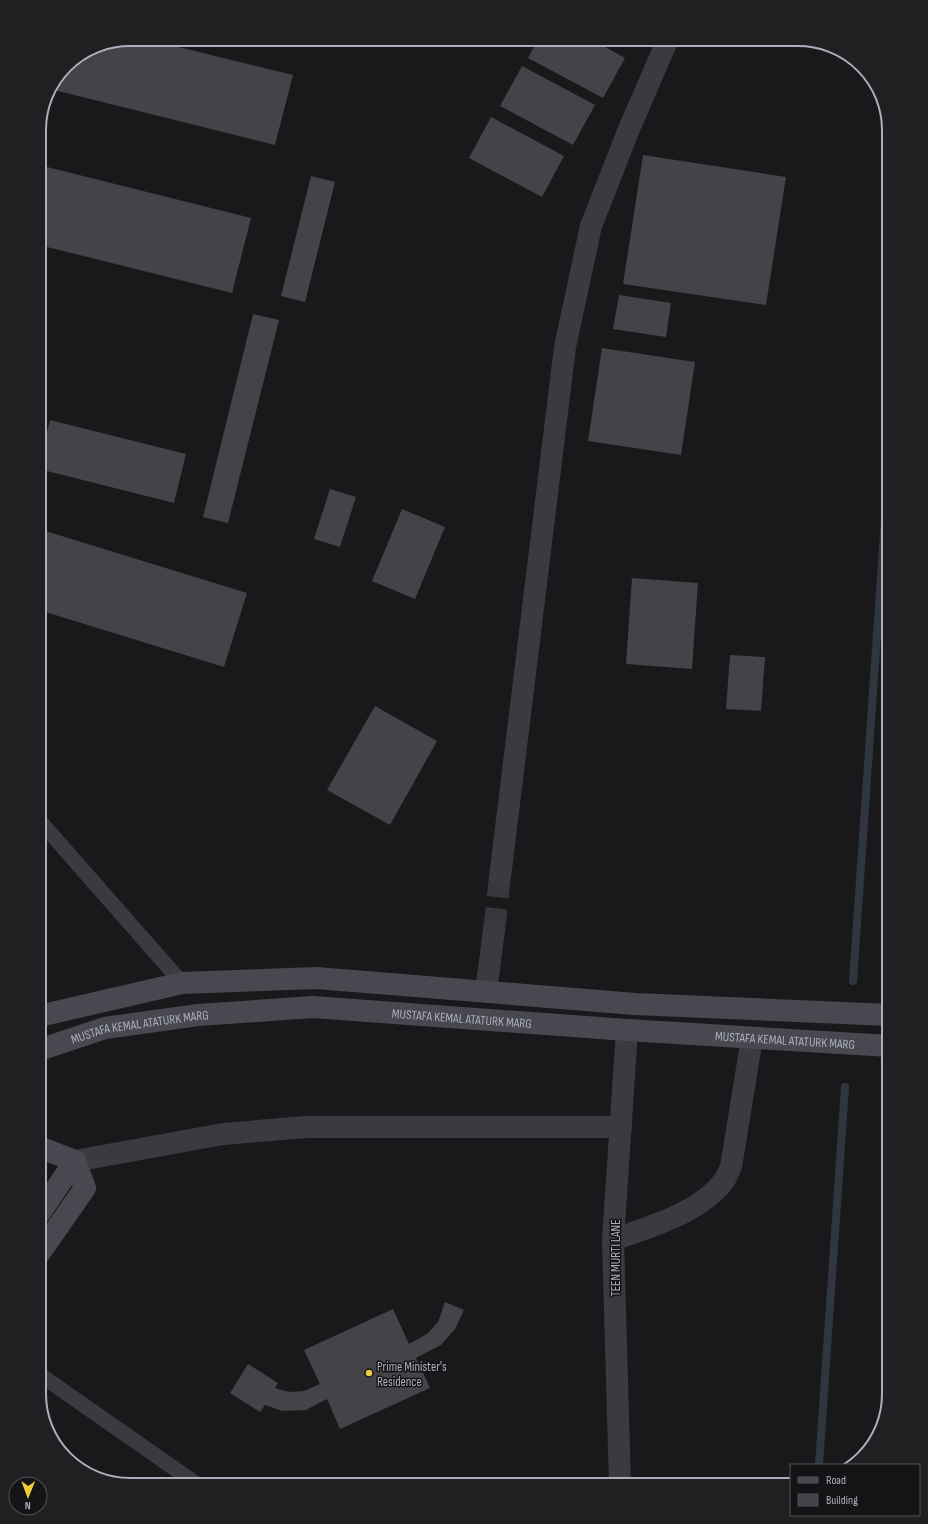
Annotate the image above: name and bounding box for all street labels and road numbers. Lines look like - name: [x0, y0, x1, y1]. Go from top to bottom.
- street label: MUSTAFA KEMAL ATATURK MARG: [391, 1006, 532, 1032]
- street label: MUSTAFA KEMAL ATATURK MARG: [69, 1007, 209, 1048]
- street label: MUSTAFA KEMAL ATATURK MARG: [715, 1028, 856, 1053]
- street label: TEEN MURTI LANE: [608, 1219, 624, 1297]

